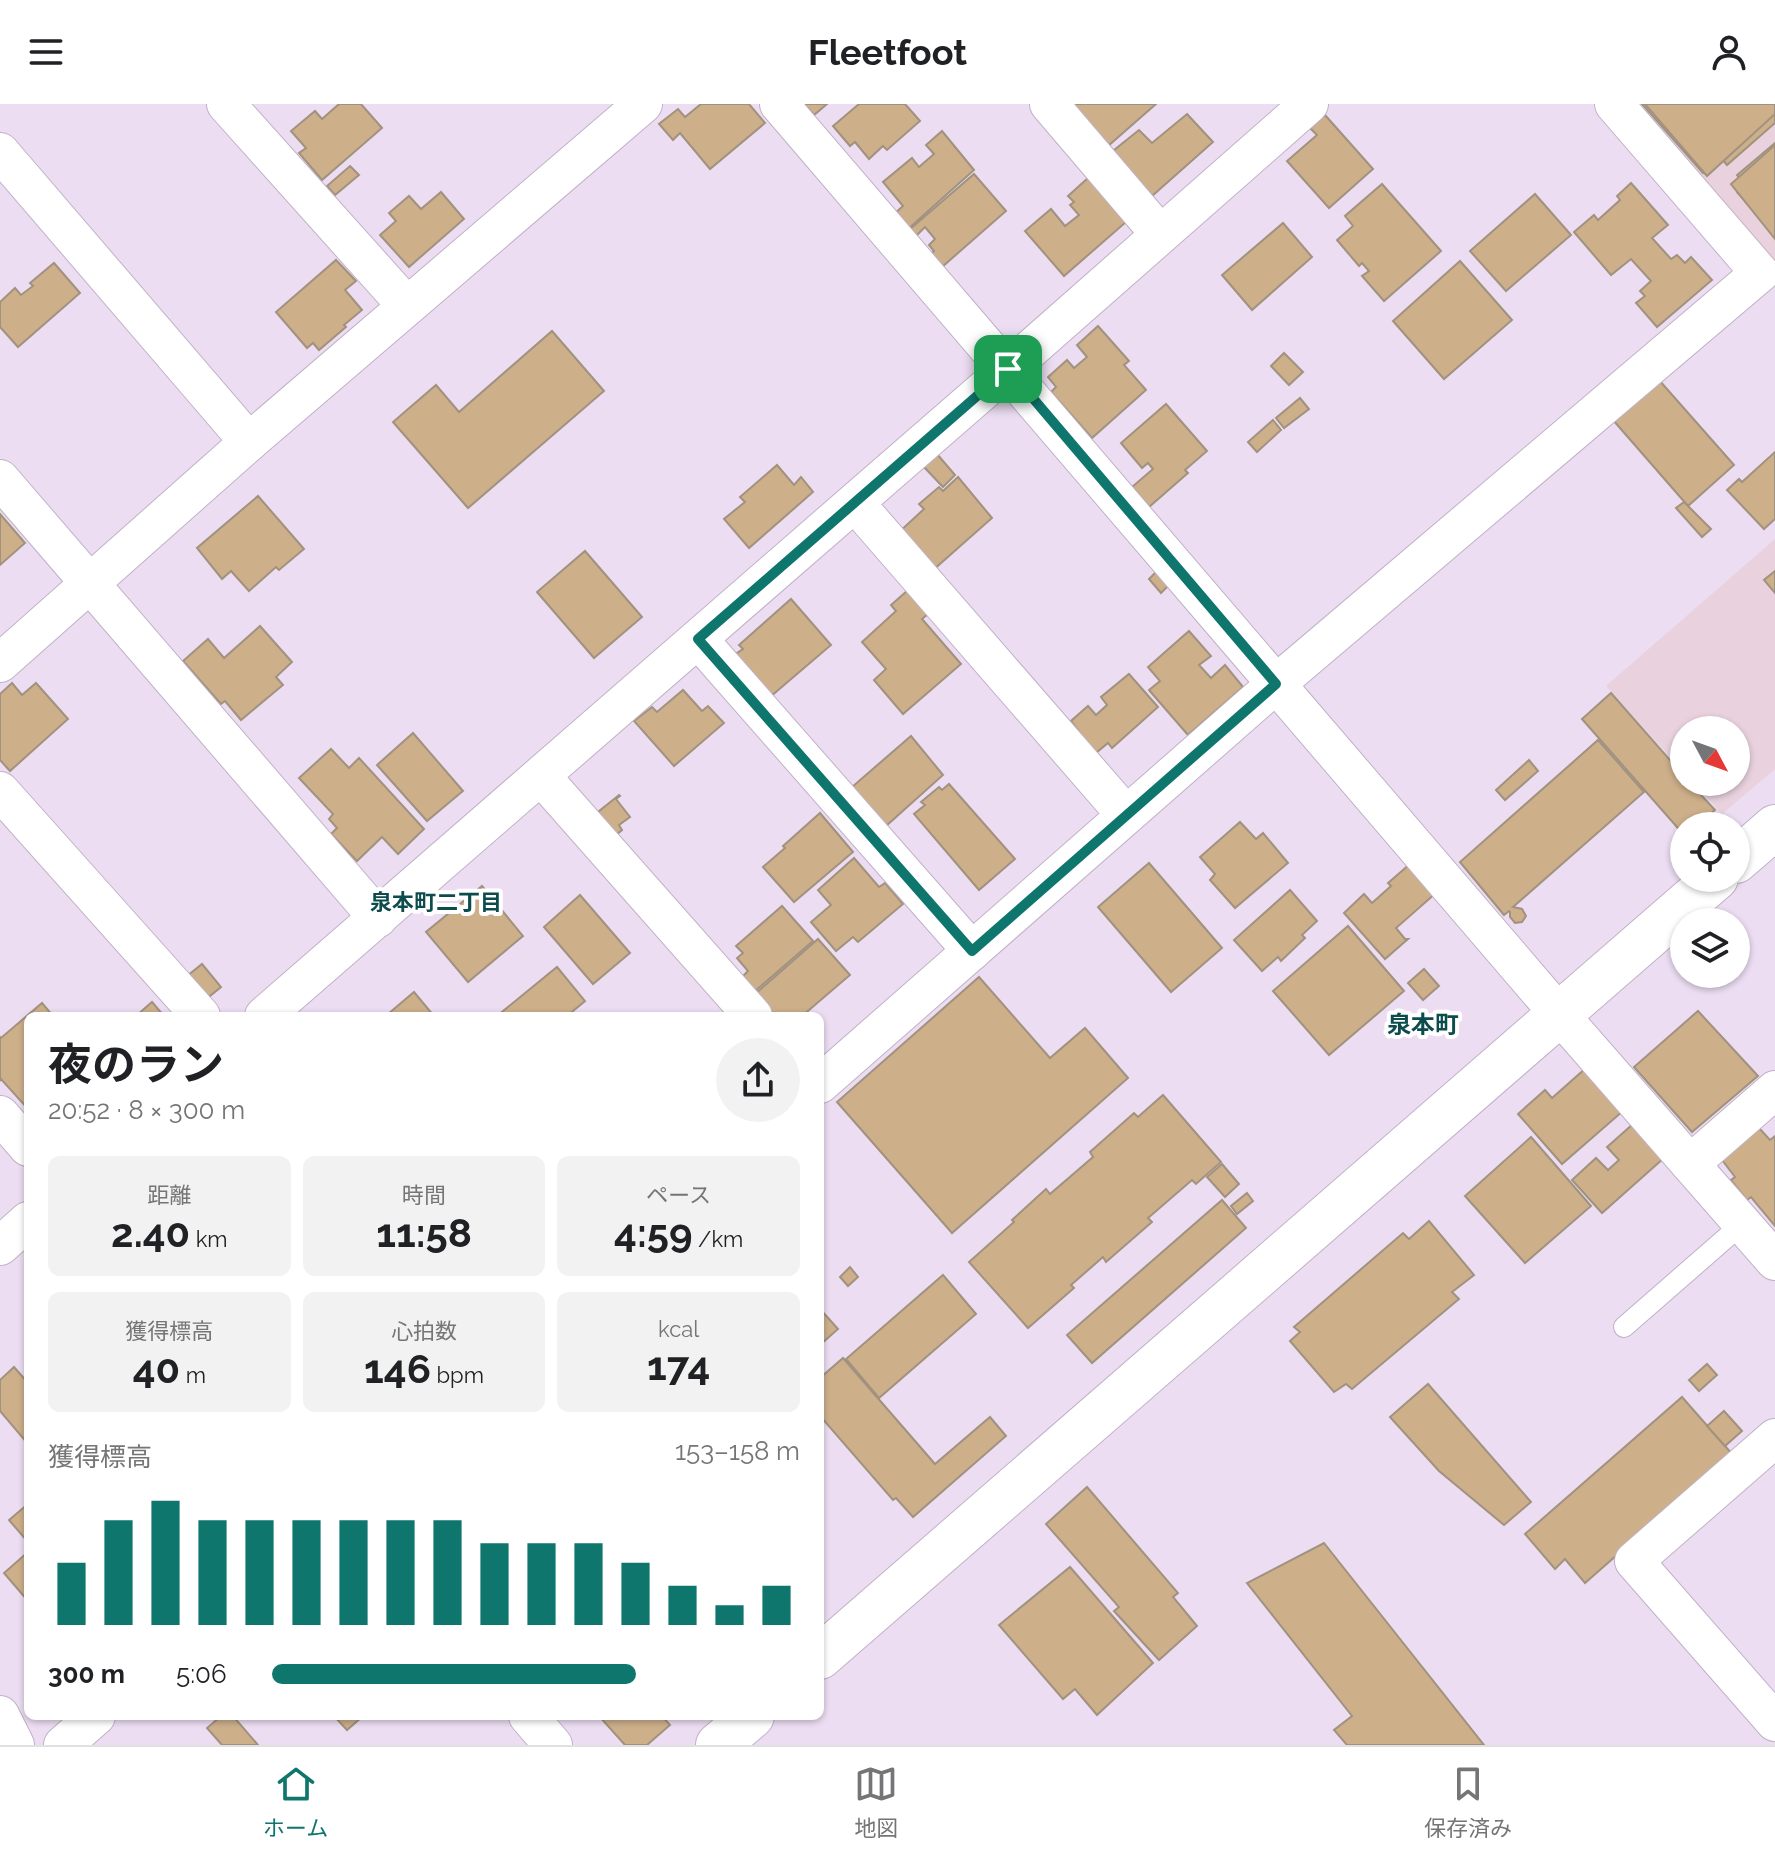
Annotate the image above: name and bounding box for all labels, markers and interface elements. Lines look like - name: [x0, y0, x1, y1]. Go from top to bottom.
- icon: menu: [24, 30, 68, 74]
- icon: person: [1707, 30, 1751, 74]
- text: Fleetfoot: [808, 31, 967, 73]
- pin: [974, 335, 1042, 403]
- icon: arrive: [986, 347, 1030, 391]
- north arrow: [1670, 716, 1750, 796]
- map controls: [1670, 716, 1750, 988]
- button: locate: [1670, 812, 1750, 892]
- district label: 泉本町二丁目: [370, 889, 502, 915]
- button: layers: [1670, 908, 1750, 988]
- district label: 泉本町: [1387, 1010, 1459, 1039]
- button: share: [716, 1038, 800, 1122]
- text: 夜のラン: [48, 1039, 224, 1090]
- text: 20:52 · 8 × 300 m: [48, 1095, 245, 1125]
- text: 距離: [147, 1182, 191, 1208]
- text: 時間: [402, 1182, 446, 1208]
- text: ペース: [646, 1182, 711, 1208]
- text: 2.40: [111, 1209, 190, 1256]
- text: 11:58: [376, 1209, 472, 1256]
- text: 4:59: [614, 1209, 693, 1256]
- text: km: [190, 1226, 228, 1252]
- text: /km: [693, 1226, 743, 1252]
- text: kcal: [658, 1316, 699, 1342]
- text: 獲得標高: [125, 1318, 213, 1344]
- text: 心拍数: [391, 1318, 457, 1344]
- text: 174: [647, 1342, 710, 1389]
- text: 40: [133, 1345, 180, 1392]
- text: 146: [364, 1345, 431, 1392]
- text: m: [180, 1362, 206, 1388]
- text: bpm: [431, 1362, 484, 1388]
- text: 153–158 m: [675, 1436, 800, 1466]
- text: 獲得標高: [48, 1442, 152, 1472]
- text: 300 m: [48, 1659, 125, 1689]
- text: 5:06: [176, 1659, 227, 1689]
- tab: ホーム: [263, 1762, 328, 1842]
- tab: 地図: [854, 1762, 898, 1842]
- tab: 保存済み: [1424, 1762, 1512, 1842]

